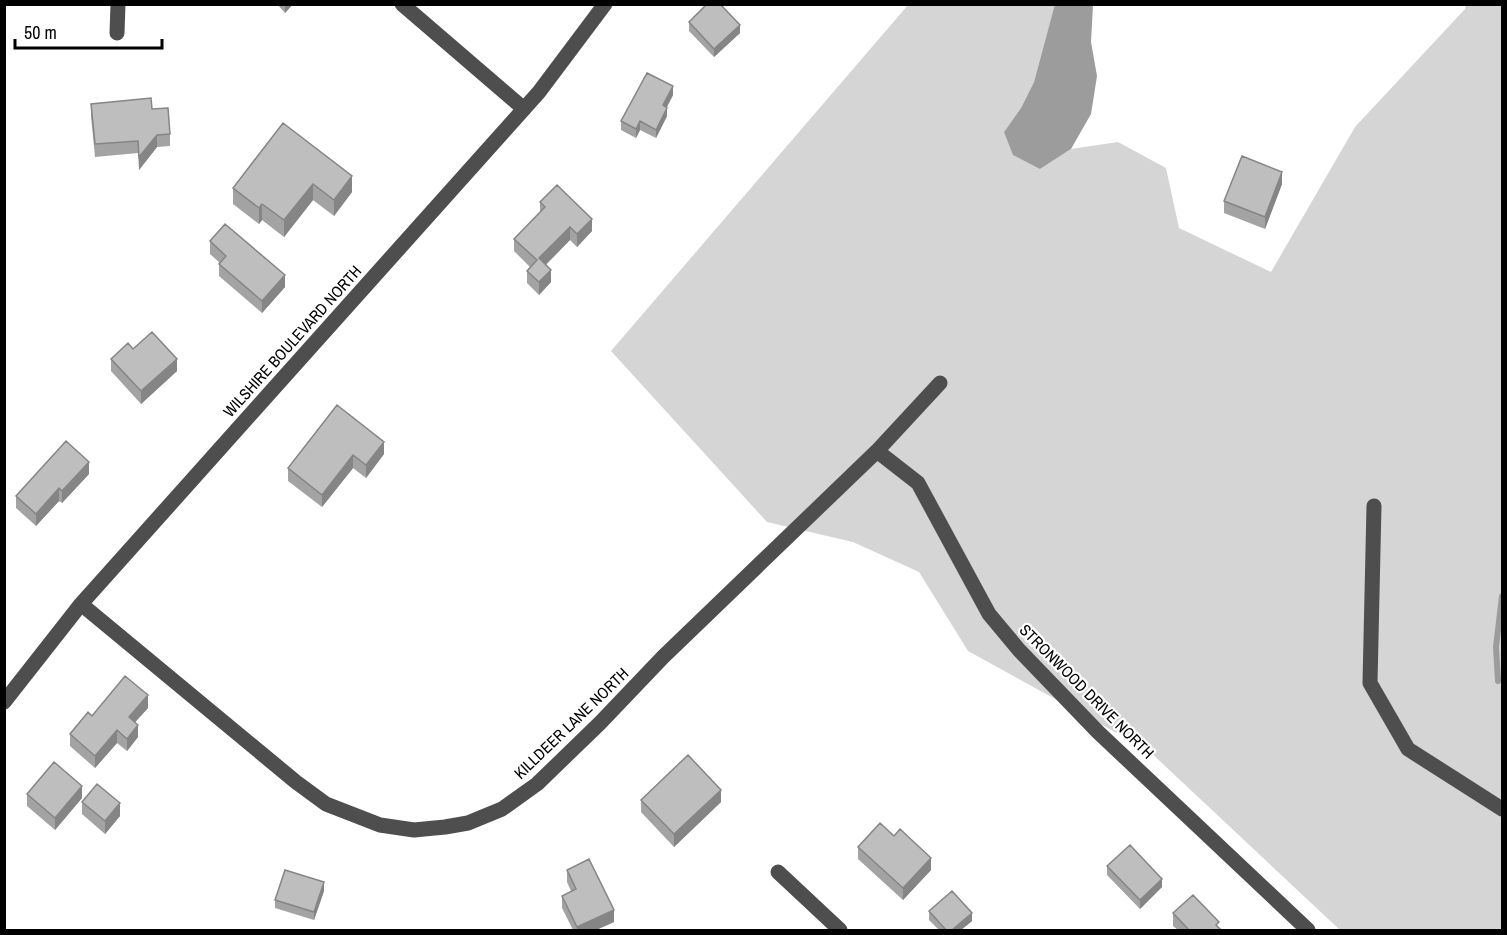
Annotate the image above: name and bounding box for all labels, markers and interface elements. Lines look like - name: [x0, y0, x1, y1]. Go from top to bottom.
- scale bar: [15, 12, 162, 50]
- text: 50 m: [24, 20, 57, 45]
- street label: WILSHIRE BOULEVARD NORTH: [218, 260, 366, 422]
- street label: STRONWOOD DRIVE NORTH: [1015, 619, 1159, 763]
- street label: KILLDEER LANE NORTH: [509, 662, 633, 784]

